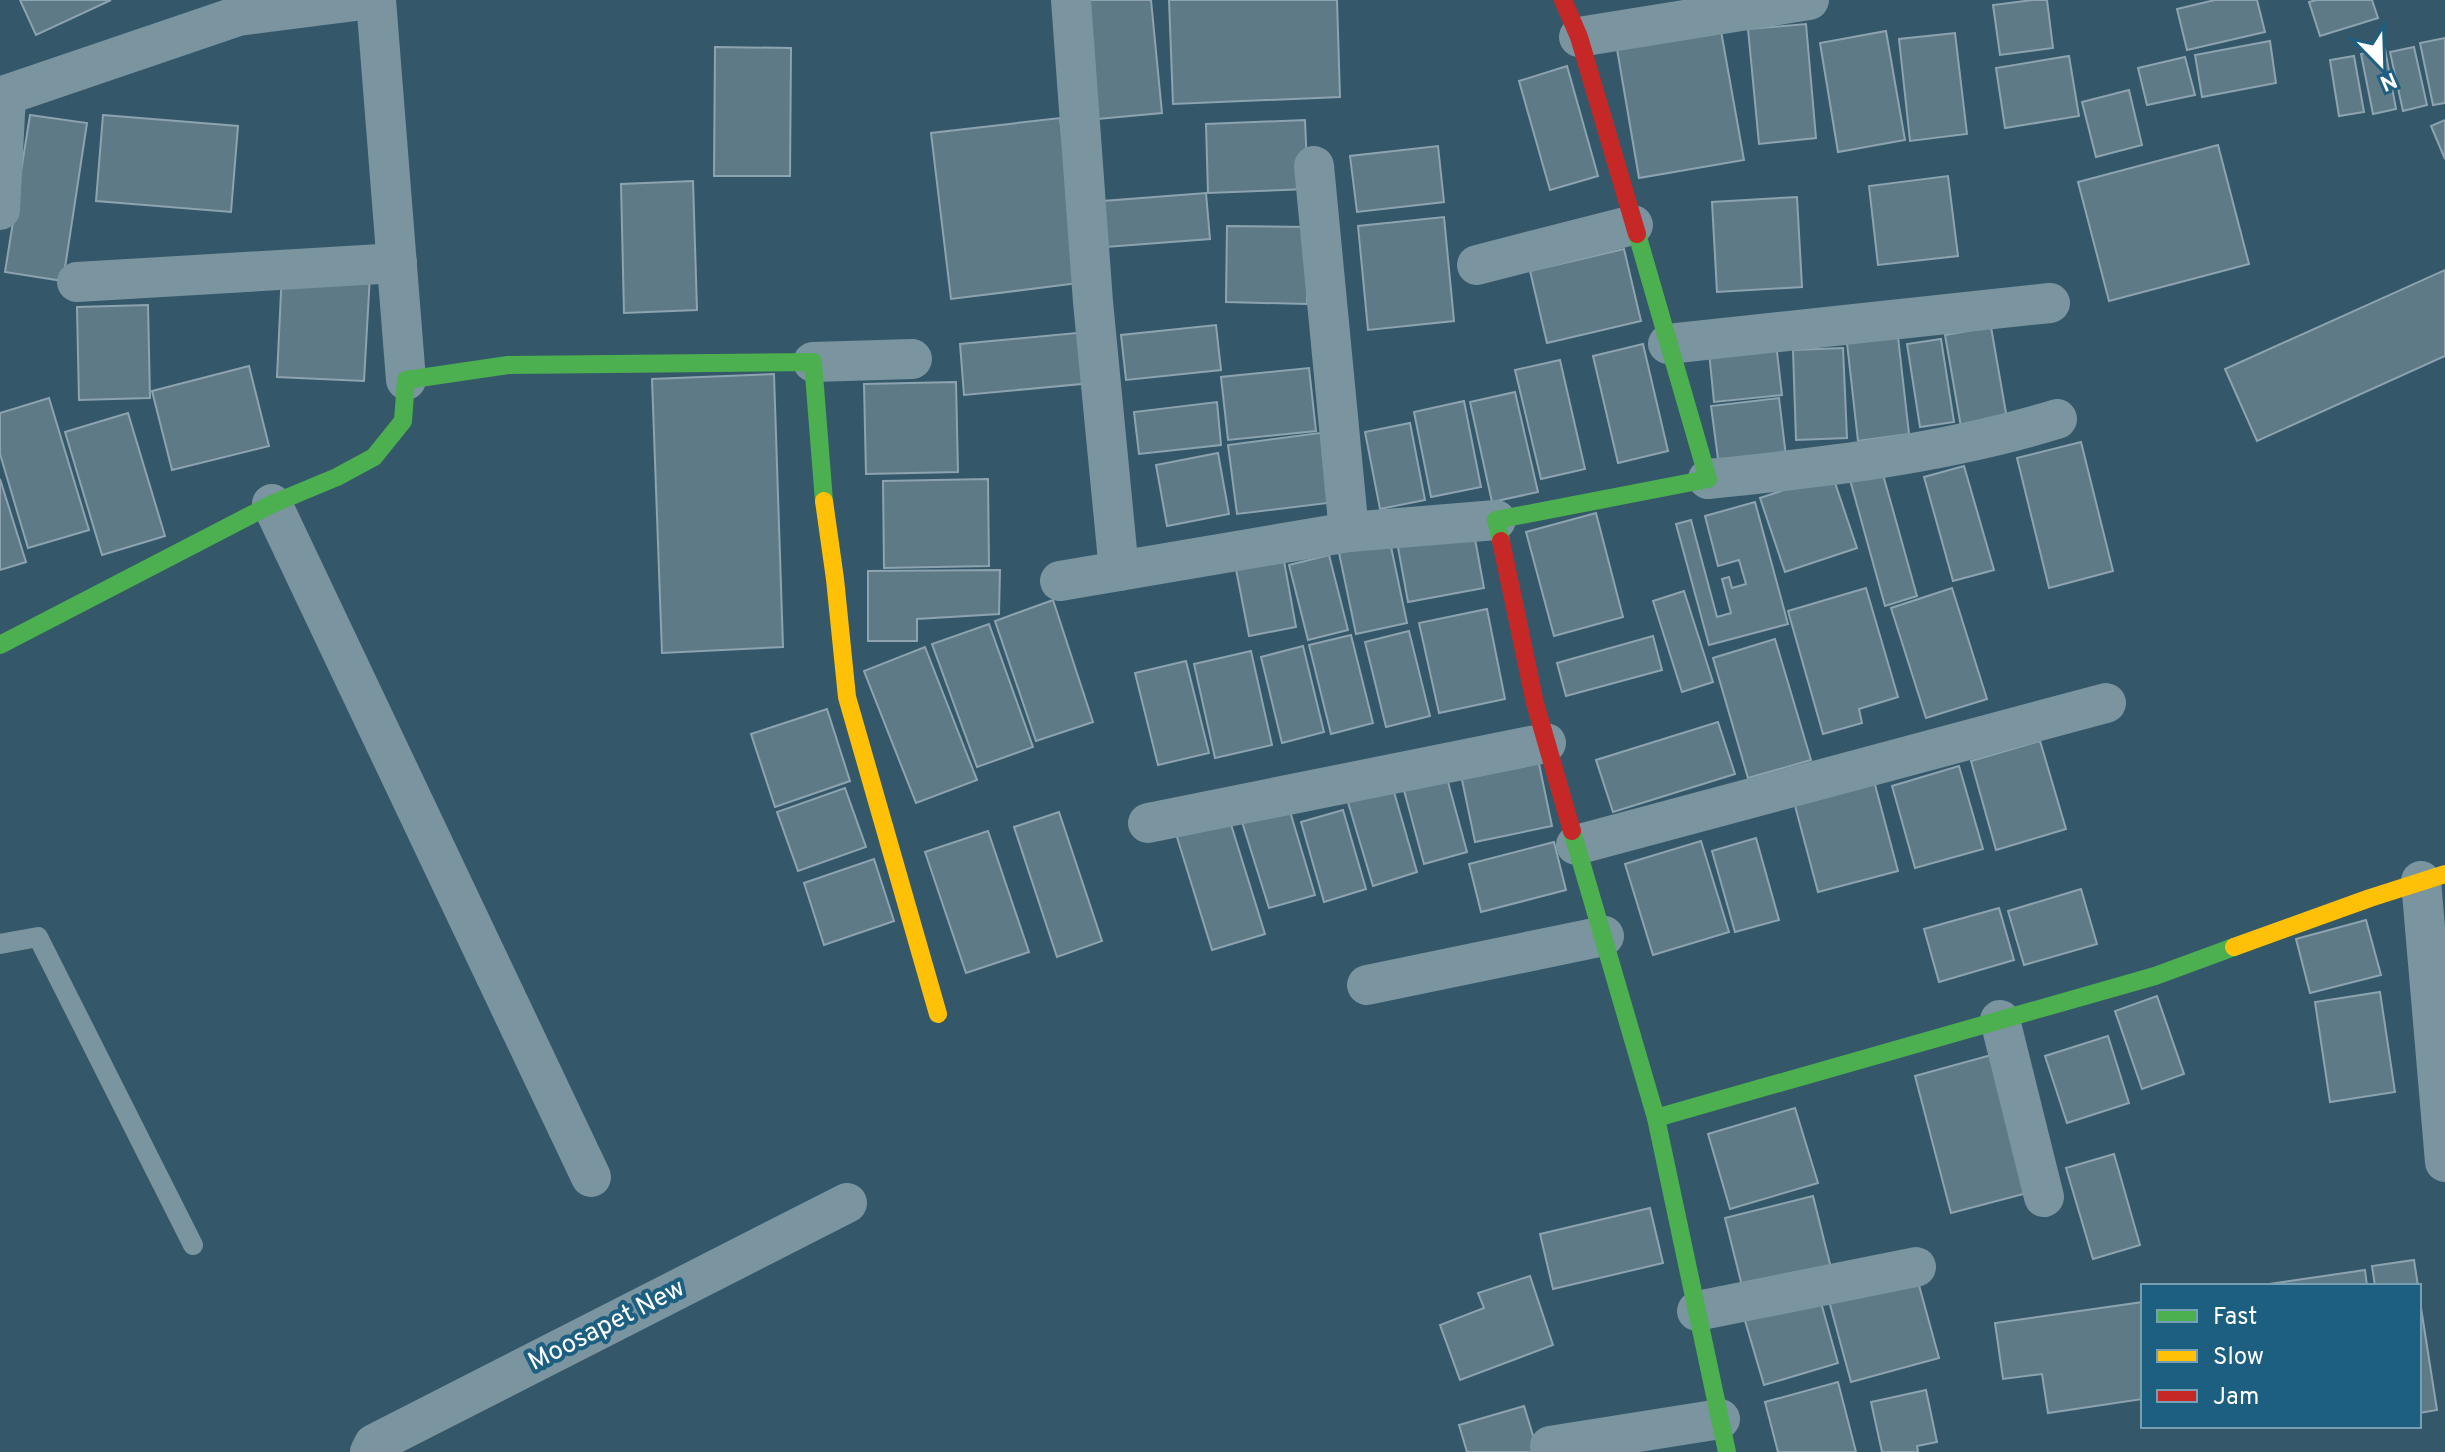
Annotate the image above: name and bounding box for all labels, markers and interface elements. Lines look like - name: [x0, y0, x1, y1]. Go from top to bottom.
- north arrow: [2341, 24, 2421, 104]
- text: N: [2375, 65, 2400, 96]
- street label: Moosapet New: [523, 1272, 691, 1380]
- legend: [2141, 1284, 2421, 1428]
- text: Fast: [2213, 1303, 2257, 1333]
- text: Slow: [2213, 1343, 2264, 1373]
- text: Jam: [2213, 1383, 2259, 1413]

